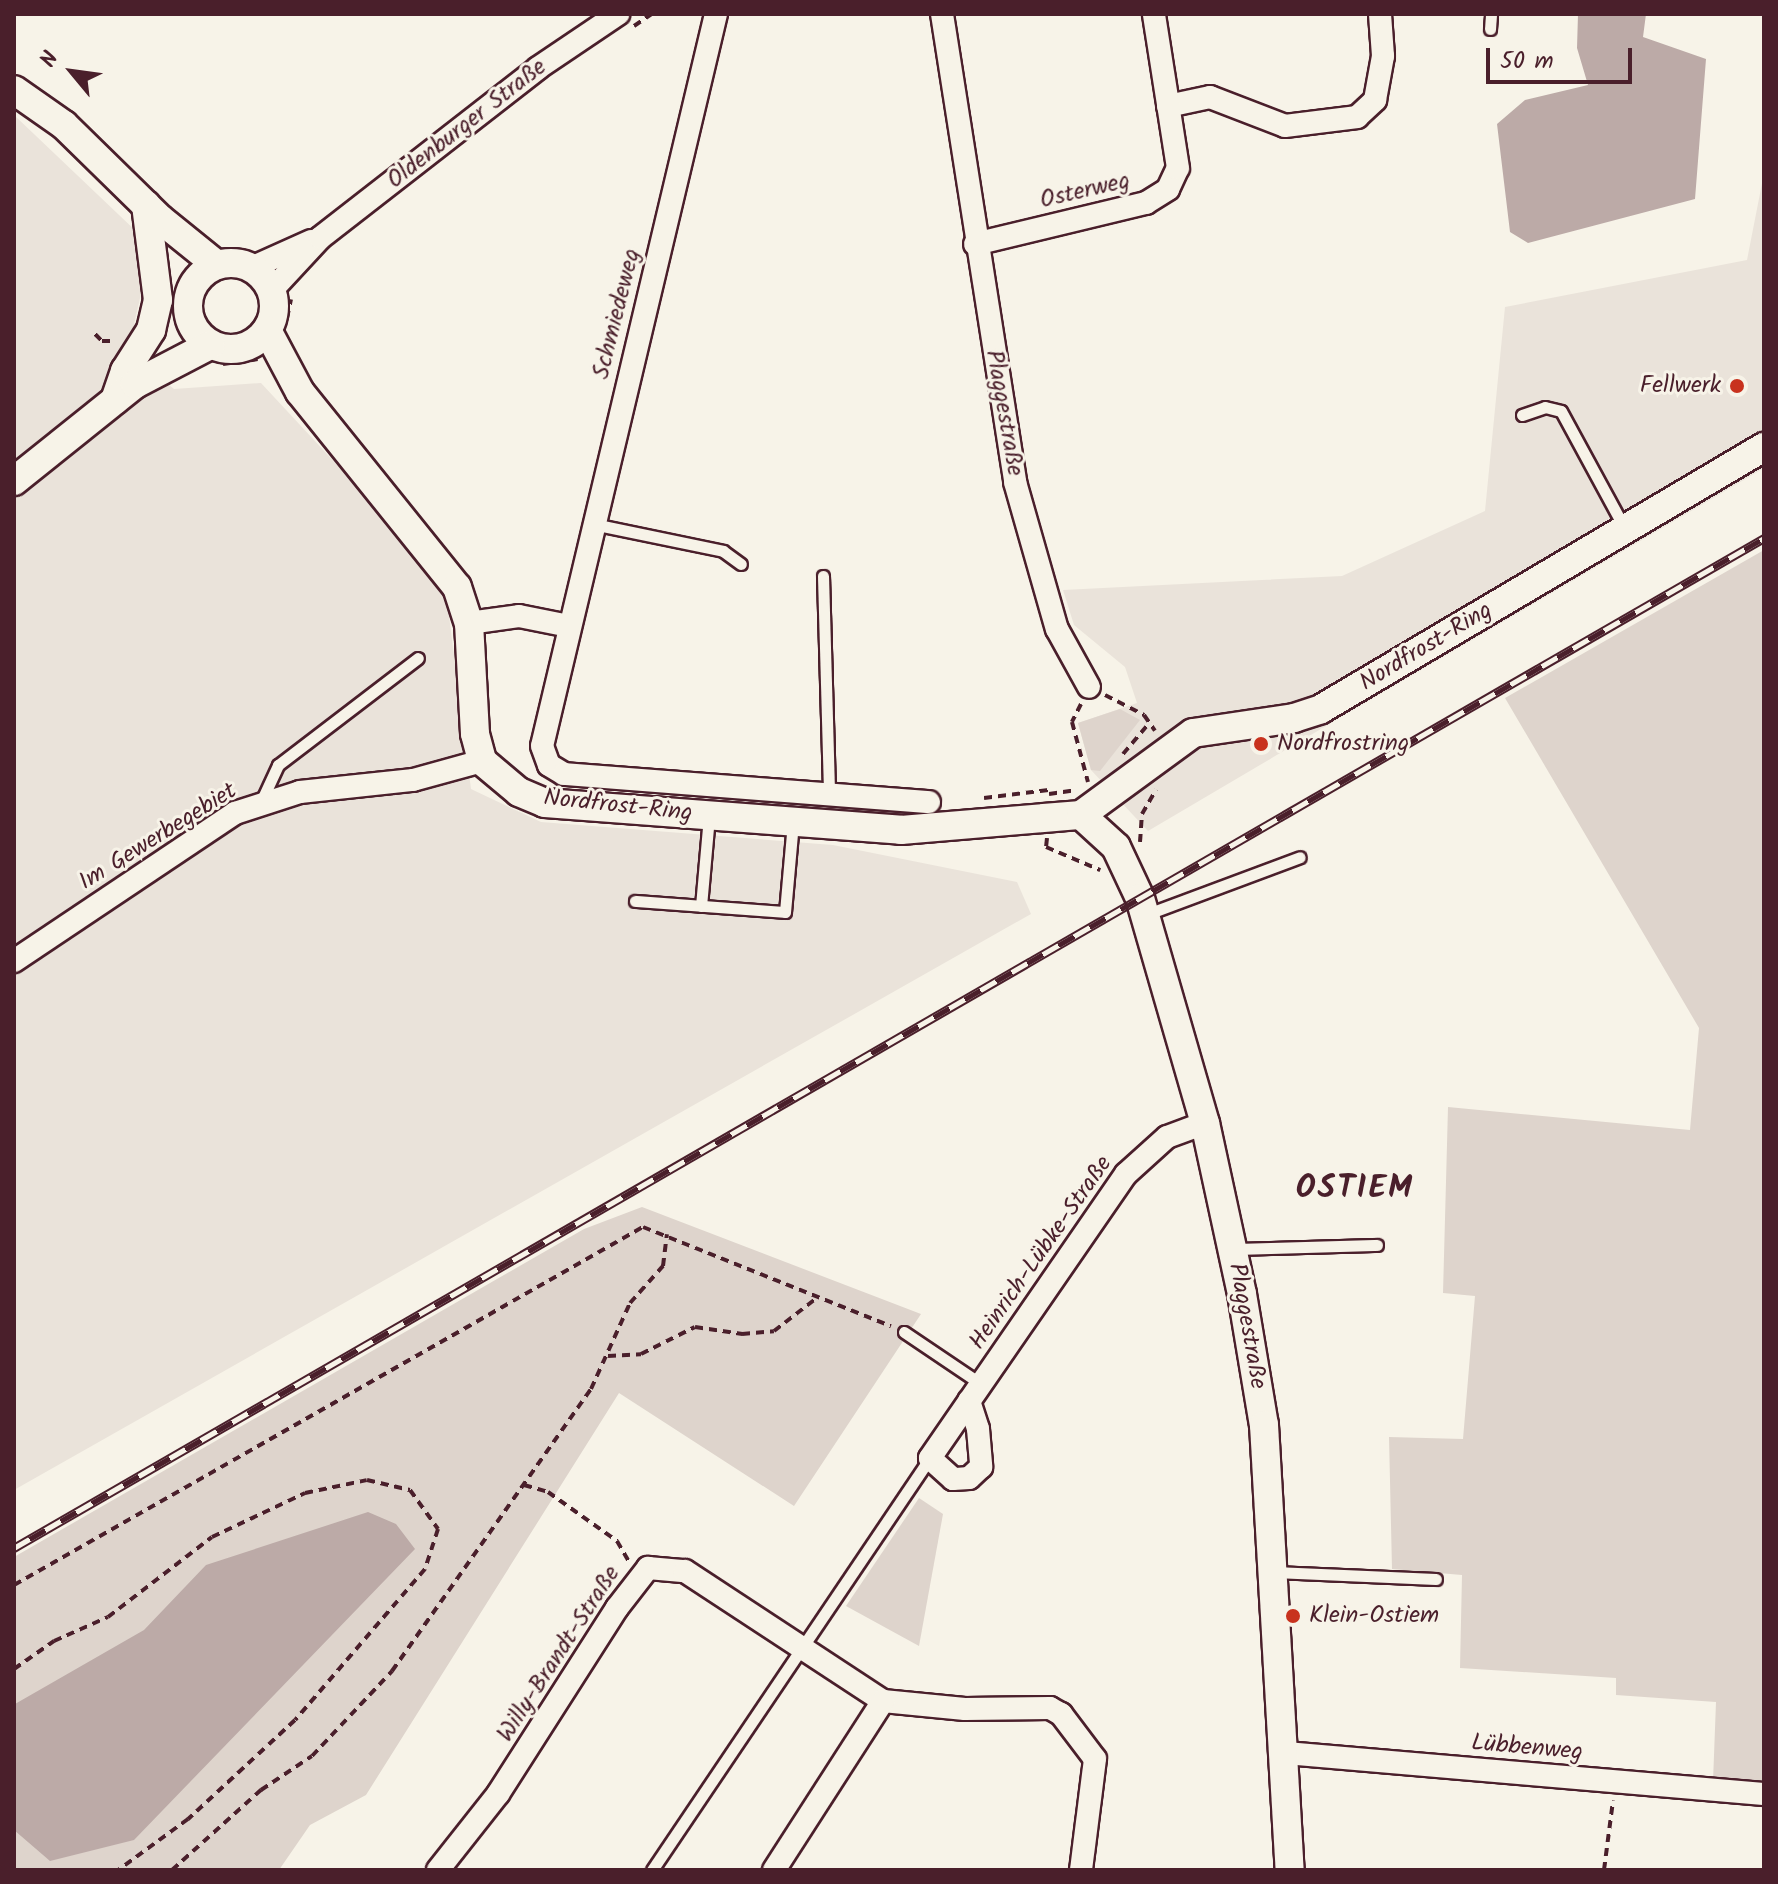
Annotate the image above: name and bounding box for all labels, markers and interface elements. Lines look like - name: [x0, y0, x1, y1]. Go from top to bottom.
- north arrow: [32, 32, 112, 112]
- scale bar: [1490, 32, 1636, 82]
- text: 50 m: [1500, 42, 1554, 81]
- text: N: [32, 46, 69, 75]
- street label: Oldenburger Straße: [382, 53, 552, 195]
- street label: Osterweg: [1037, 167, 1133, 215]
- street label: Schmiedeweg: [587, 246, 647, 382]
- street label: Plaggestraße: [979, 348, 1029, 478]
- place label: Fellwerk: [1640, 372, 1721, 400]
- marker: Fellwerk: [1728, 377, 1746, 395]
- street label: Nordfrost-Ring: [1355, 596, 1497, 698]
- place label: Nordfrostring: [1277, 730, 1409, 758]
- marker: Nordfrostring: [1252, 735, 1270, 753]
- street label: Im Gewerbegebiet: [74, 777, 242, 897]
- street label: Nordfrost-Ring: [542, 784, 694, 828]
- street label: Heinrich-Lübke-Straße: [963, 1151, 1119, 1355]
- district label: OSTIEM: [1296, 1170, 1414, 1208]
- street label: Plaggestraße: [1222, 1261, 1272, 1391]
- street label: Willy-Brandt-Straße: [491, 1561, 627, 1747]
- place label: Klein-Ostiem: [1309, 1602, 1439, 1630]
- marker: Klein-Ostiem: [1284, 1607, 1302, 1625]
- street label: Lübbenweg: [1470, 1729, 1584, 1767]

